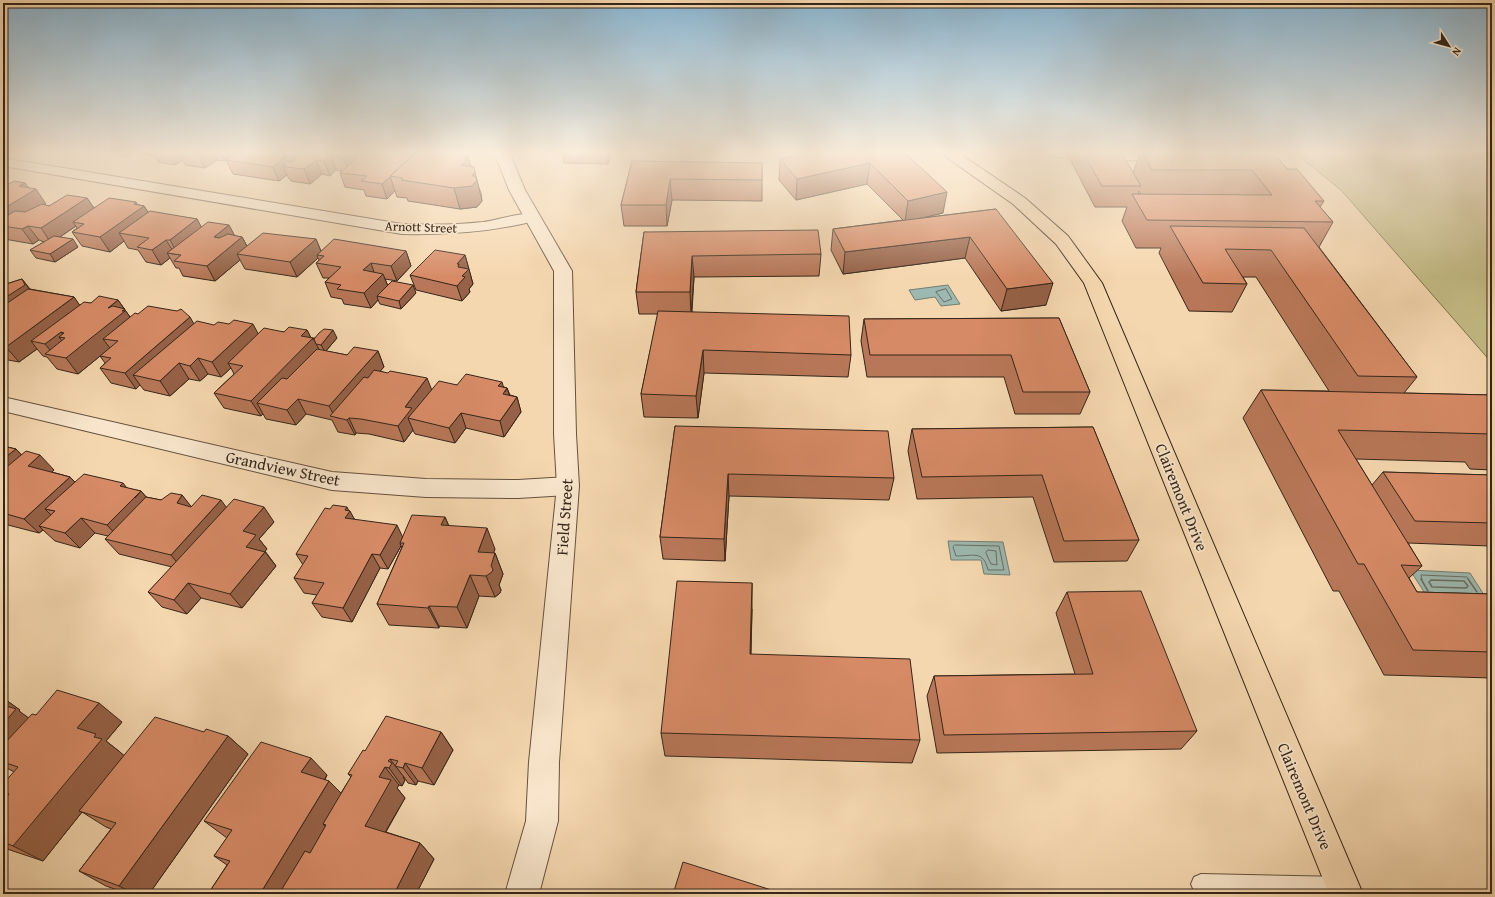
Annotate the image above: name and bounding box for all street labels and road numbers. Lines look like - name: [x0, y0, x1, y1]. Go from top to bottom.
- street label: Arnott Street: [385, 216, 458, 238]
- street label: Clairemont Drive: [1149, 439, 1215, 555]
- street label: Grandview Street: [224, 444, 343, 492]
- street label: Field Street: [549, 477, 579, 556]
- street label: Clairemont Drive: [1272, 739, 1338, 853]

